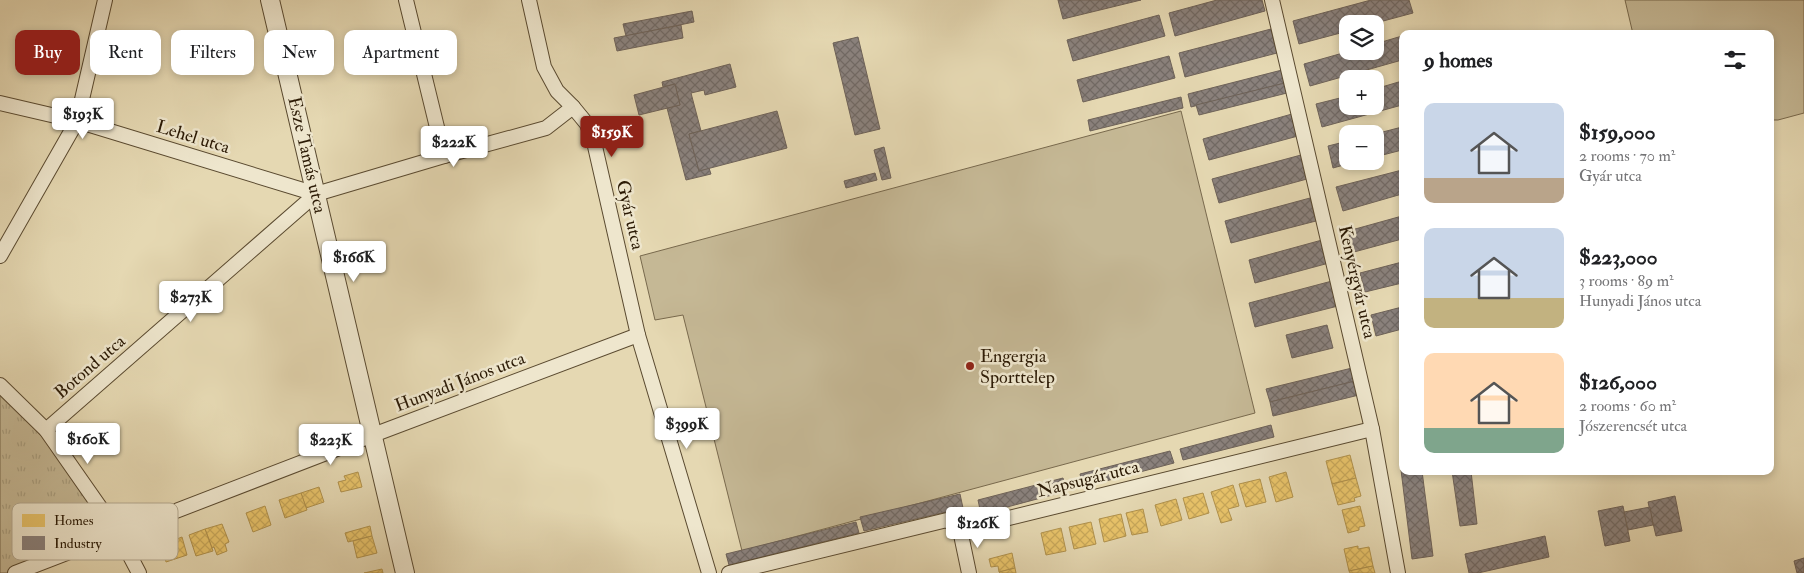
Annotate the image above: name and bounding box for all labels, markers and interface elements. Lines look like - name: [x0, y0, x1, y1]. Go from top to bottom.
- map controls: [1339, 15, 1384, 170]
- button: layers: [1339, 15, 1384, 60]
- chip: Buy: [15, 30, 80, 75]
- chip: Rent: [90, 30, 161, 75]
- chip: Filters: [171, 30, 254, 75]
- chip: New: [264, 30, 334, 75]
- chip: Apartment: [344, 30, 457, 75]
- icon: filters: [1721, 46, 1749, 74]
- text: 9 homes: [1424, 47, 1493, 74]
- button: +: [1339, 70, 1384, 115]
- street label: Esze Tamás utca: [282, 94, 332, 216]
- pin: $193K: [48, 98, 118, 140]
- text: $193K: [63, 104, 103, 124]
- street label: Lehel utca: [153, 115, 233, 159]
- pin: $159K: [577, 116, 647, 158]
- text: $159,000: [1579, 119, 1656, 146]
- text: $159K: [591, 122, 633, 142]
- icon: home: [1464, 123, 1524, 183]
- button: −: [1339, 125, 1384, 170]
- pin: $222K: [419, 126, 489, 168]
- text: $222K: [432, 132, 476, 152]
- text: 2 rooms · 70 m²: [1579, 146, 1675, 166]
- text: Gyár utca: [1579, 166, 1642, 186]
- street label: Gyár utca: [611, 178, 649, 253]
- street label: Kenyérgyár utca: [1333, 223, 1381, 341]
- pin: $166K: [319, 240, 389, 283]
- text: $223,000: [1579, 244, 1658, 271]
- text: $166K: [333, 247, 375, 267]
- icon: home: [1464, 248, 1524, 308]
- text: 3 rooms · 89 m²: [1579, 271, 1674, 291]
- pin: $273K: [156, 280, 226, 323]
- text: $273K: [170, 287, 212, 307]
- text: Hunyadi János utca: [1579, 291, 1701, 311]
- street label: Botond utca: [50, 330, 131, 404]
- place label: Engergia Sporttelep: [980, 345, 1055, 389]
- street label: Hunyadi János utca: [392, 346, 529, 417]
- marker: Engergia Sporttelep: [964, 360, 976, 372]
- text: $126,000: [1579, 369, 1657, 396]
- icon: home: [1464, 373, 1524, 433]
- text: 2 rooms · 60 m²: [1579, 396, 1676, 416]
- pin: $399K: [652, 408, 722, 450]
- text: $399K: [666, 414, 708, 434]
- text: Jószerencsét utca: [1579, 416, 1687, 436]
- pin: $160K: [53, 422, 123, 465]
- pin: $223K: [296, 424, 366, 466]
- text: $160K: [67, 429, 109, 449]
- text: $223K: [310, 430, 352, 450]
- street label: Napsugár utca: [1035, 455, 1142, 503]
- legend: [12, 503, 178, 560]
- pin: $126K: [943, 506, 1013, 549]
- text: Homes: [54, 512, 94, 529]
- text: $126K: [957, 513, 999, 533]
- text: Industry: [54, 535, 103, 553]

